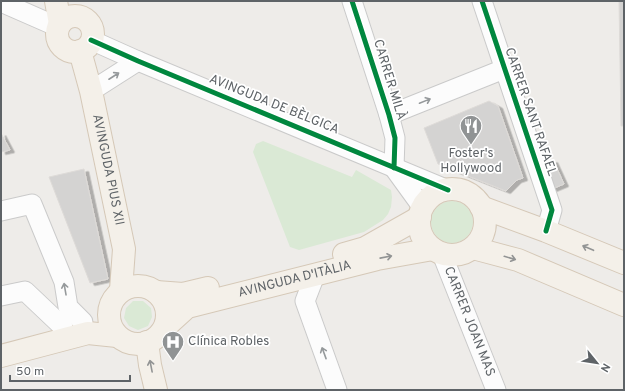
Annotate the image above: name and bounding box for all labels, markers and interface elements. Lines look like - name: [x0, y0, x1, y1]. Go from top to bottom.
- street label: CARRER MILÀ: [369, 37, 411, 123]
- street label: CARRER SANT RAFAEL: [501, 46, 559, 178]
- street label: AVINGUDA DE BÈLGICA: [207, 70, 342, 139]
- one-way arrow: [108, 72, 119, 80]
- one-way arrow: [419, 96, 431, 104]
- street label: AVINGUDA PIUS XII: [88, 113, 127, 227]
- restaurant icon: Foster's Hollywood: [458, 113, 484, 146]
- place label: Foster's Hollywood: [440, 146, 502, 177]
- one-way arrow: [582, 244, 594, 252]
- one-way arrow: [379, 253, 392, 261]
- one-way arrow: [503, 255, 516, 262]
- street label: AVINGUDA D'ITÀLIA: [237, 258, 353, 302]
- street label: CARRER JOAN MAS: [440, 265, 498, 379]
- one-way arrow: [61, 283, 69, 296]
- hospital icon: Clínica Robles: [160, 329, 186, 362]
- place label: Clínica Robles: [188, 334, 269, 350]
- north arrow: [577, 343, 617, 383]
- one-way arrow: [319, 348, 327, 360]
- scale bar: [10, 357, 130, 383]
- one-way arrow: [147, 360, 155, 373]
- text: N: [597, 361, 613, 374]
- text: 50 m: [16, 364, 44, 380]

